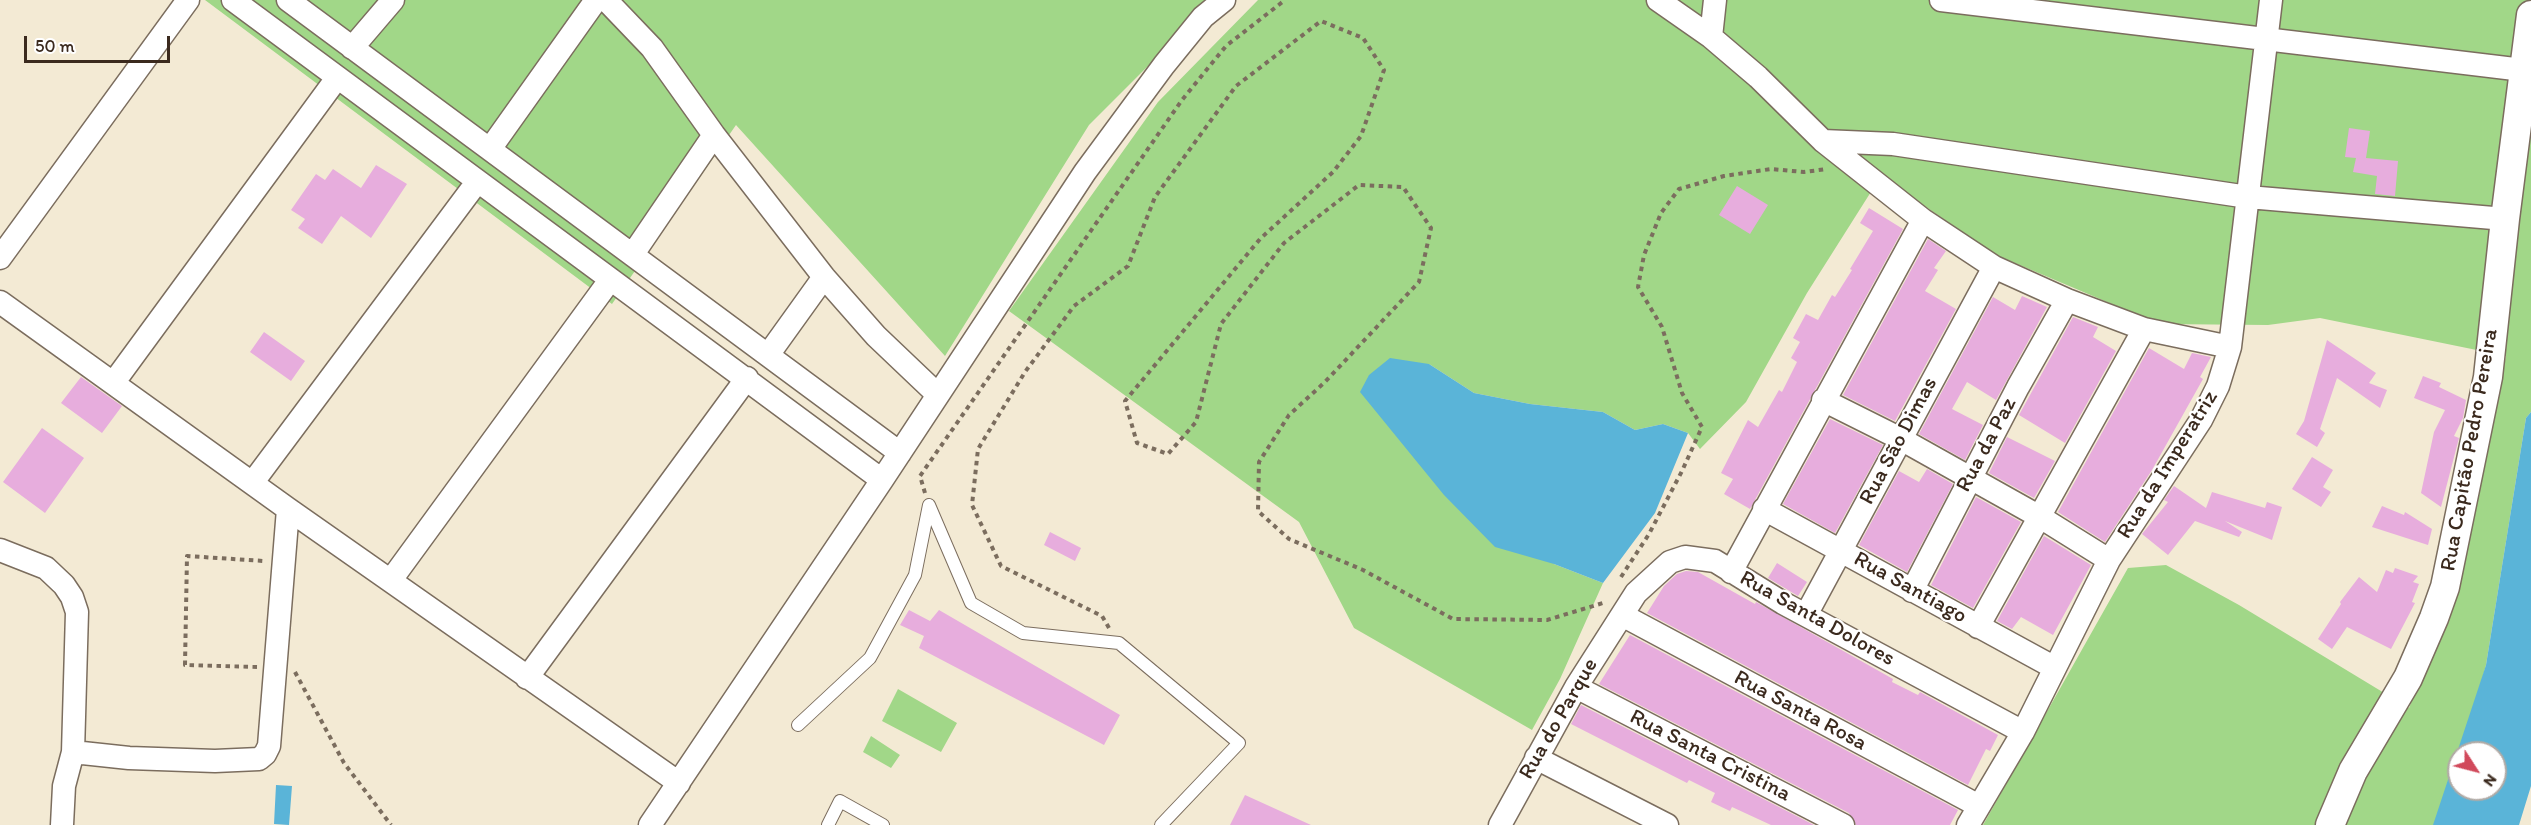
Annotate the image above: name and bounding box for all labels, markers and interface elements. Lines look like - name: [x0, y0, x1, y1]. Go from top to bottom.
- scale bar: [27, 24, 172, 62]
- text: 50 m: [35, 35, 75, 57]
- street label: Rua Capitão Pedro Pereira: [2436, 327, 2504, 573]
- street label: Rua São Dimas: [1854, 373, 1944, 509]
- street label: Rua da Imperatriz: [2112, 386, 2224, 544]
- street label: Rua da Paz: [1951, 393, 2023, 497]
- street label: Rua Santiago: [1849, 546, 1971, 630]
- street label: Rua Santa Dolores: [1735, 565, 1899, 673]
- street label: Rua do Parque: [1514, 654, 1604, 784]
- street label: Rua Santa Rosa: [1729, 665, 1871, 757]
- street label: Rua Santa Cristina: [1625, 704, 1795, 808]
- north arrow: [2447, 741, 2507, 801]
- text: N: [2479, 771, 2501, 791]

